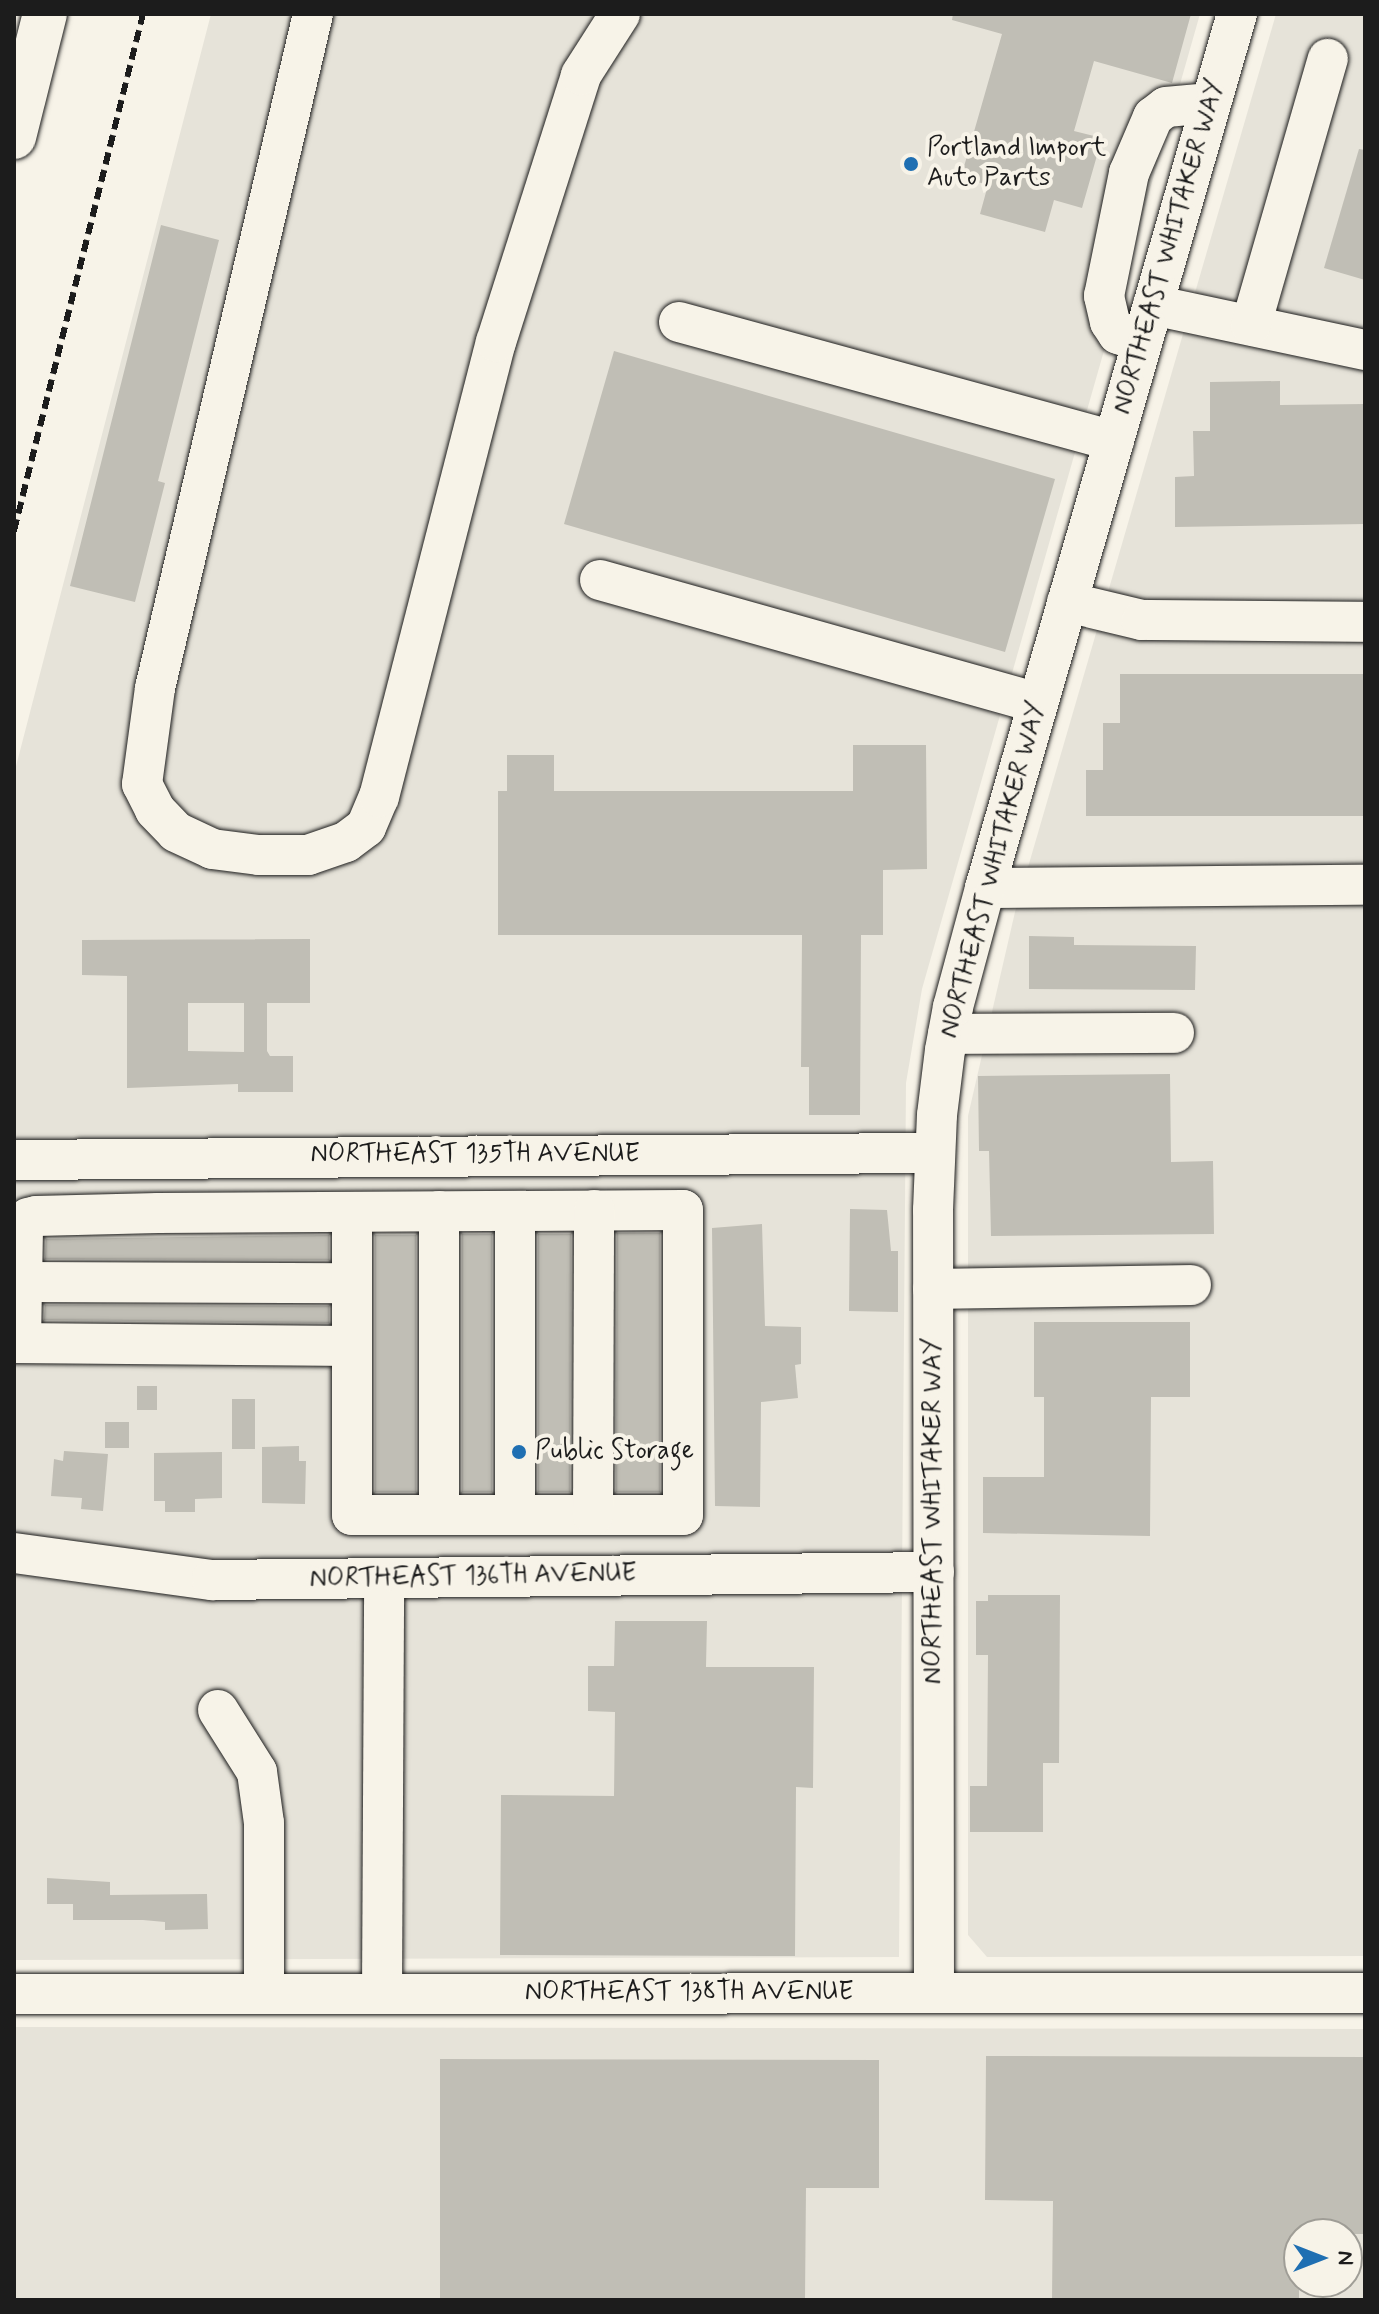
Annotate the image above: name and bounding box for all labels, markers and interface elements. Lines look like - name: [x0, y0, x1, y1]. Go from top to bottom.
- street label: NORTHEAST WHITAKER WAY: [1107, 76, 1233, 418]
- place label: Portland Import Auto Parts: [927, 133, 1112, 194]
- marker: Portland Import Auto Parts: [902, 155, 920, 173]
- street label: NORTHEAST WHITAKER WAY: [934, 699, 1054, 1041]
- street label: NORTHEAST 135TH AVENUE: [311, 1139, 639, 1171]
- street label: NORTHEAST WHITAKER WAY: [918, 1338, 950, 1684]
- place label: Public Storage: [535, 1436, 693, 1468]
- marker: Public Storage: [510, 1443, 528, 1461]
- street label: NORTHEAST 136TH AVENUE: [310, 1559, 636, 1595]
- street label: NORTHEAST 138TH AVENUE: [525, 1977, 853, 2009]
- north arrow: [1283, 2218, 1363, 2298]
- text: N: [1331, 2251, 1359, 2265]

